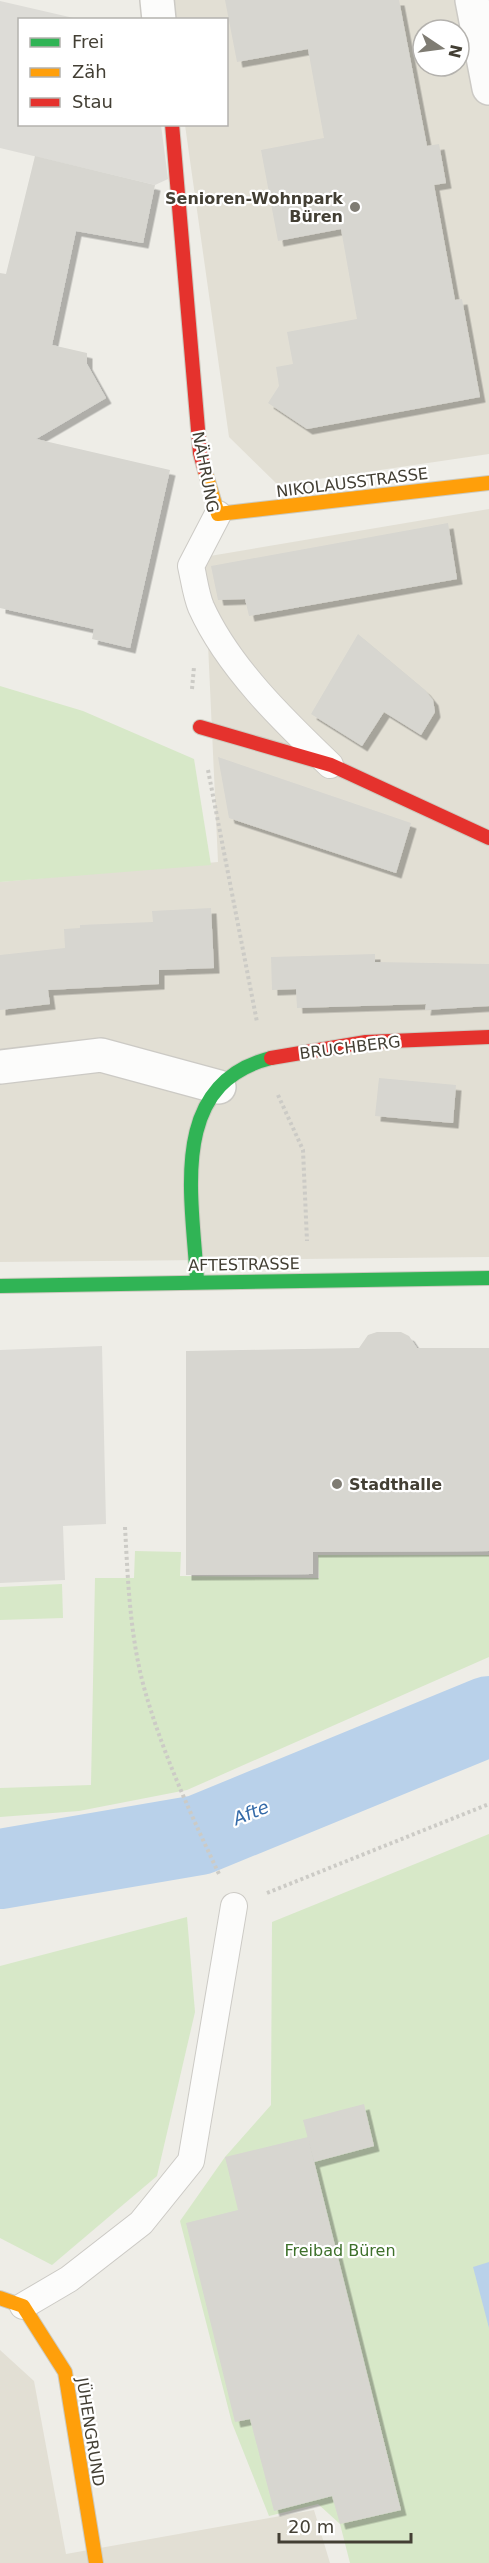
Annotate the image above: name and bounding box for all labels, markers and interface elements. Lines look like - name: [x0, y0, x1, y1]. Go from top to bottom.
- legend: [18, 18, 228, 126]
- north arrow: [411, 18, 471, 78]
- text: Frei: [72, 31, 104, 52]
- text: N: [444, 43, 466, 60]
- text: Zäh: [72, 61, 107, 82]
- text: Stau: [72, 91, 113, 112]
- place label: Senioren-Wohnpark Büren: [165, 189, 343, 226]
- marker: Senioren-Wohnpark Büren: [348, 200, 362, 214]
- street label: NÄHRUNG: [188, 430, 223, 514]
- street label: NIKOLAUSSTRASSE: [275, 464, 429, 501]
- street label: BRUCHBERG: [298, 1032, 402, 1063]
- street label: AFTESTRASSE: [188, 1254, 300, 1275]
- place label: Stadthalle: [349, 1475, 442, 1494]
- marker: Stadthalle: [330, 1477, 344, 1491]
- water label: Afte: [229, 1796, 272, 1830]
- park label: Freibad Büren: [284, 2241, 396, 2260]
- street label: JÜHENGRUND: [72, 2375, 108, 2488]
- scale bar: [279, 2506, 411, 2544]
- text: 20 m: [288, 2516, 334, 2537]

